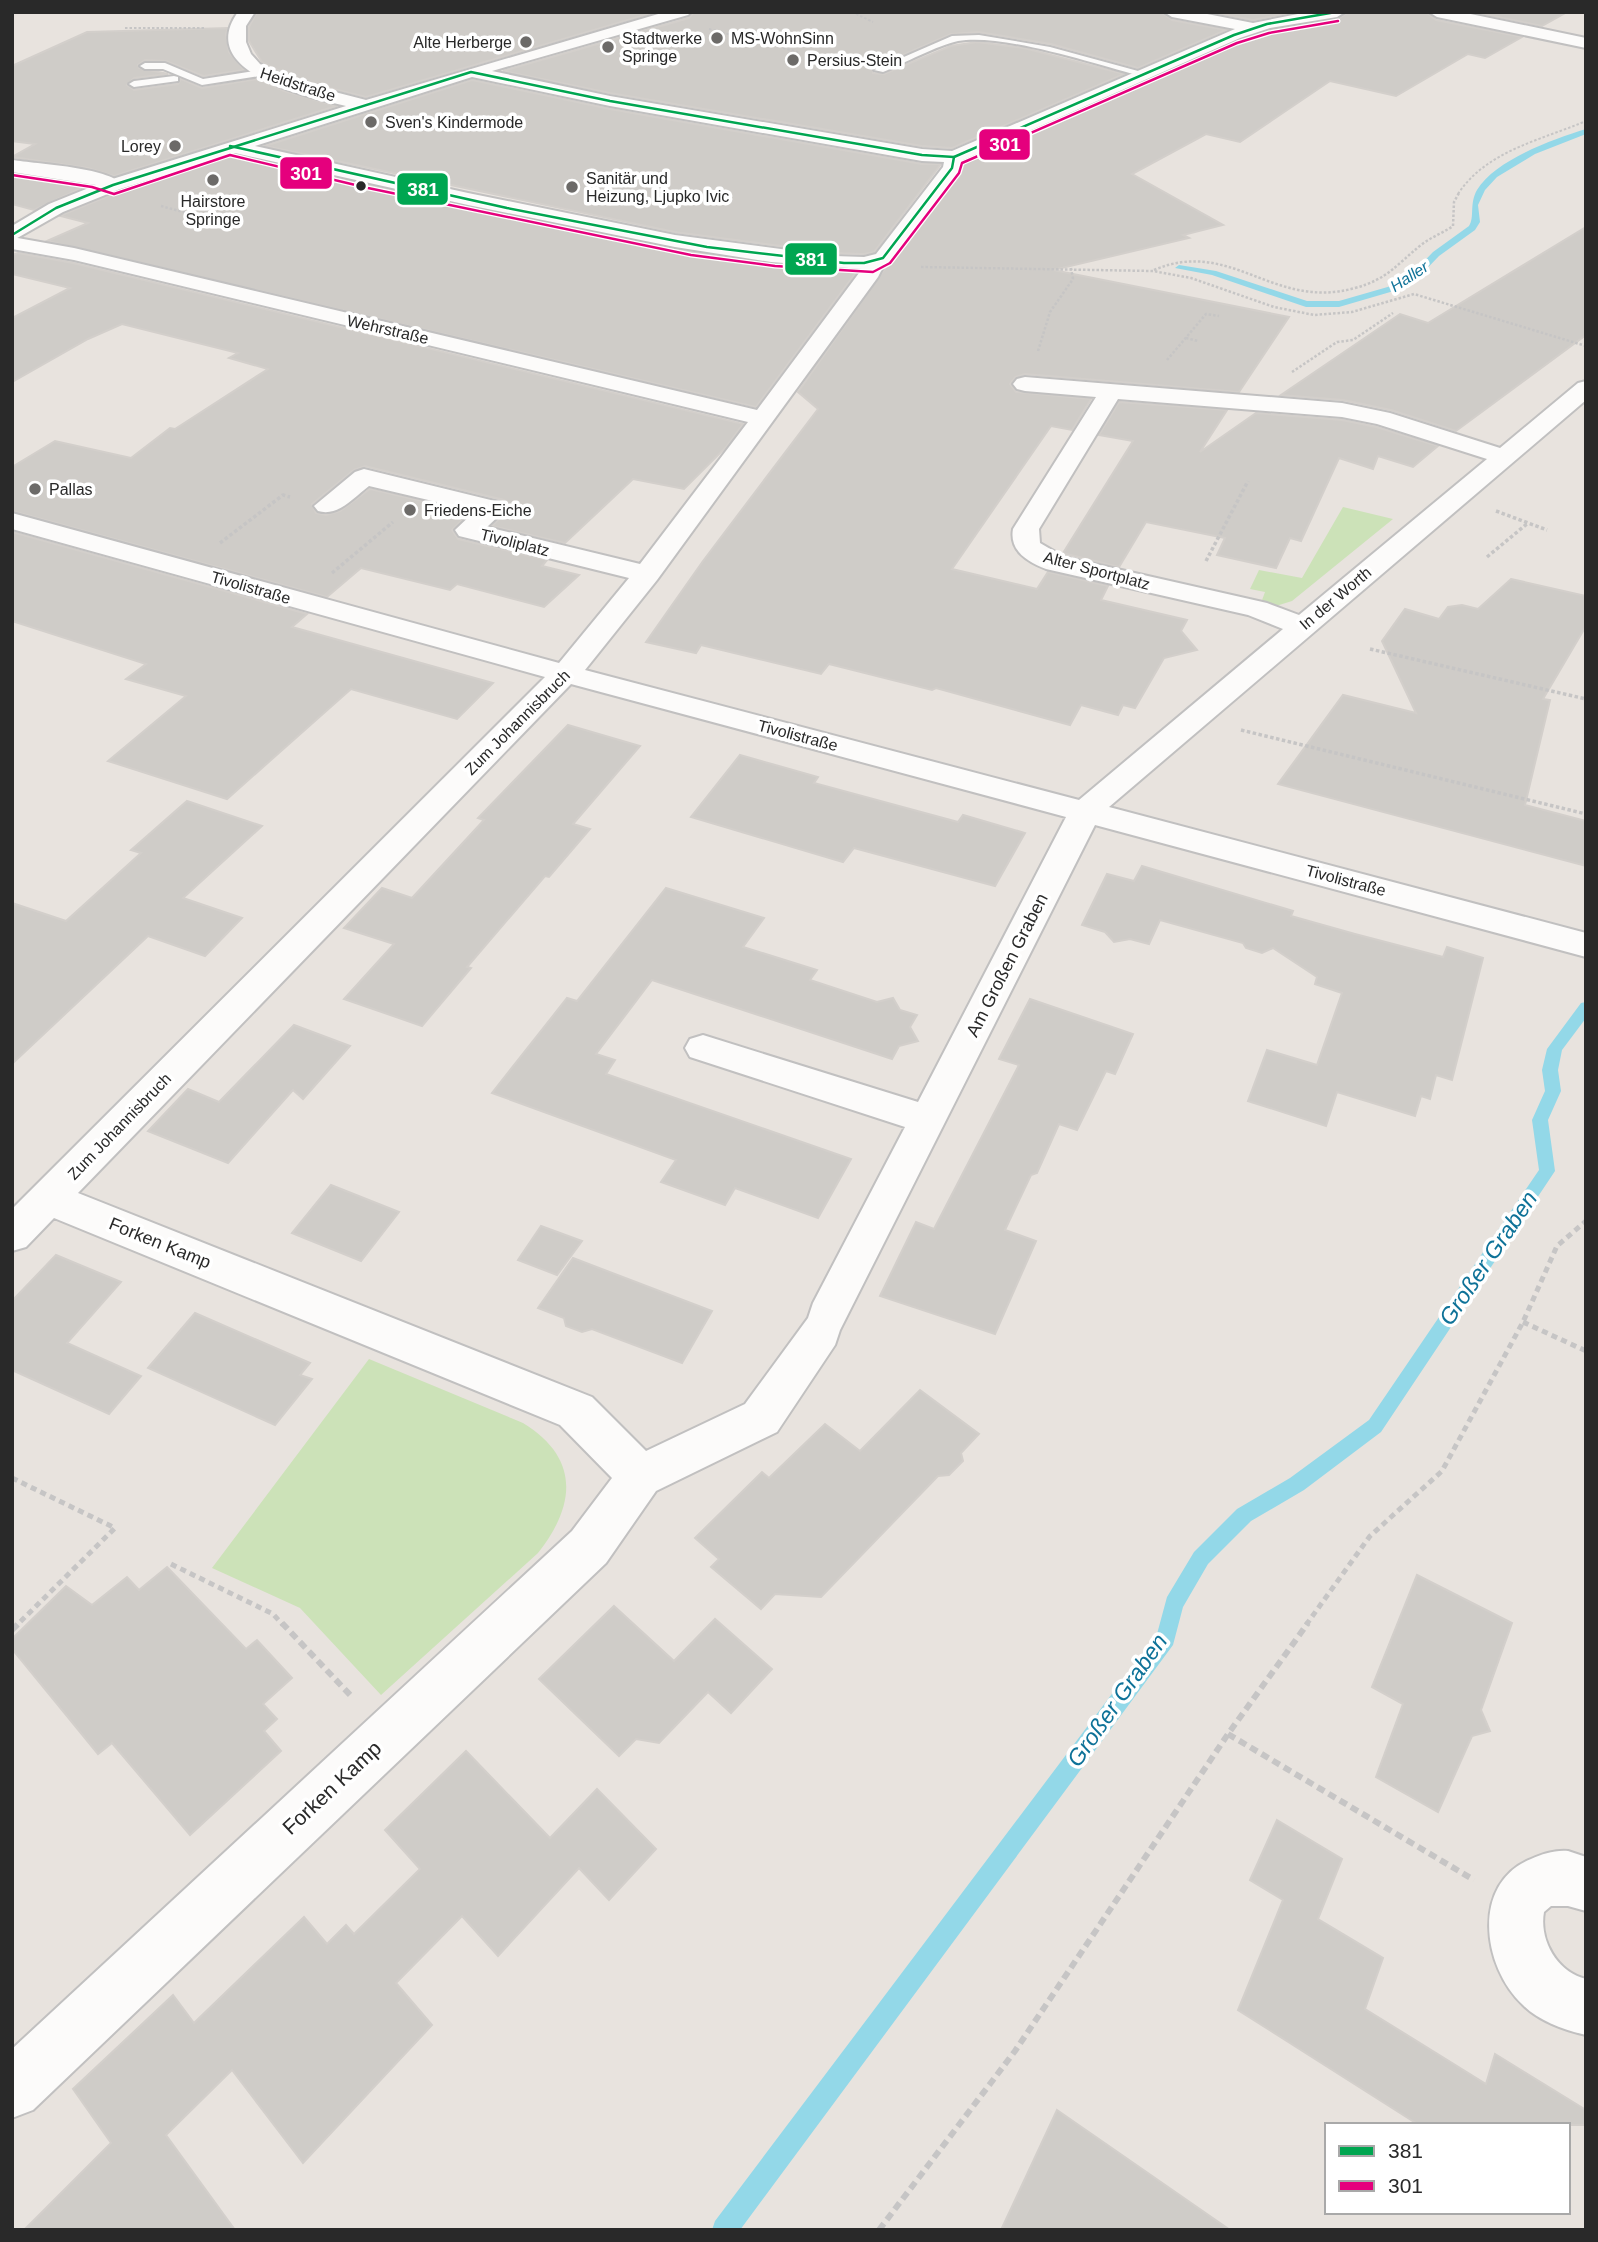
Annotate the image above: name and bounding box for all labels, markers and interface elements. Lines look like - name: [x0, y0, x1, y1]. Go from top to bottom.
- place label: Stadtwerke Springe: [622, 30, 702, 65]
- marker: MS-WohnSinn: [709, 30, 725, 46]
- place label: MS-WohnSinn: [731, 30, 834, 47]
- place label: Alte Herberge: [413, 34, 512, 51]
- marker: Alte Herberge: [518, 34, 534, 50]
- marker: Stadtwerke Springe: [600, 39, 616, 55]
- marker: Persius-Stein: [785, 52, 801, 68]
- place label: Persius-Stein: [807, 52, 902, 69]
- street label: Heidstraße: [258, 64, 338, 105]
- marker: Sven's Kindermode: [363, 114, 379, 130]
- place label: Sven's Kindermode: [385, 114, 523, 131]
- line badge: 301: [978, 128, 1031, 161]
- text: 301: [989, 134, 1021, 155]
- place label: Lorey: [121, 138, 161, 155]
- marker: Lorey: [167, 138, 183, 154]
- line badge: 301: [279, 156, 333, 190]
- text: 301: [290, 163, 322, 184]
- place label: Sanitär und Heizung, Ljupko Ivic: [586, 170, 729, 205]
- marker: Hairstore Springe: [205, 172, 221, 188]
- line badge: 381: [396, 172, 449, 206]
- unlabelled marker: [354, 179, 368, 193]
- text: 381: [407, 179, 439, 200]
- marker: Sanitär und Heizung, Ljupko Ivic: [564, 179, 580, 195]
- place label: Hairstore Springe: [181, 193, 246, 228]
- line badge: 381: [784, 242, 838, 276]
- text: 381: [795, 249, 827, 270]
- water label: Haller: [1387, 258, 1432, 295]
- street label: Wehrstraße: [345, 312, 430, 347]
- marker: Pallas: [27, 481, 43, 497]
- place label: Pallas: [49, 481, 93, 498]
- marker: Friedens-Eiche: [402, 502, 418, 518]
- place label: Friedens-Eiche: [424, 502, 532, 519]
- street label: Tivoliplatz: [479, 526, 551, 559]
- street label: Alter Sportplatz: [1042, 548, 1152, 593]
- street label: In der Worth: [1296, 564, 1374, 633]
- street label: Tivolistraße: [209, 568, 293, 607]
- street label: Zum Johannisbruch: [462, 667, 573, 778]
- street label: Tivolistraße: [756, 717, 840, 754]
- street label: Tivolistraße: [1304, 862, 1388, 899]
- street label: Am Großen Graben: [962, 890, 1052, 1040]
- street label: Zum Johannisbruch: [64, 1070, 174, 1183]
- water label: Großer Graben: [1434, 1186, 1542, 1330]
- street label: Forken Kamp: [106, 1213, 214, 1273]
- water label: Großer Graben: [1062, 1629, 1172, 1771]
- street label: Forken Kamp: [278, 1736, 386, 1839]
- legend: [1325, 2123, 1570, 2214]
- text: 381: [1388, 2139, 1423, 2162]
- text: 301: [1388, 2174, 1423, 2197]

